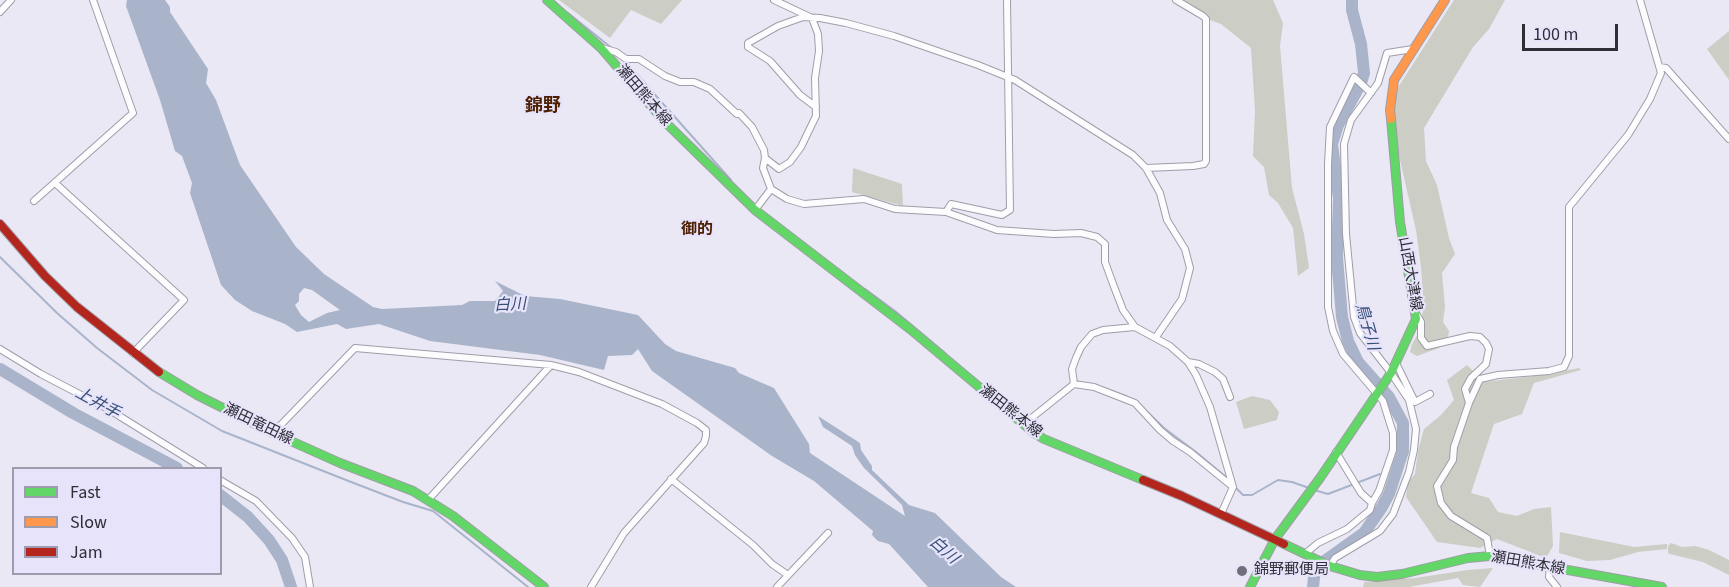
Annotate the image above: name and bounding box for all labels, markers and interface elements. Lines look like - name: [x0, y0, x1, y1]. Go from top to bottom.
- scale bar: [1525, 12, 1621, 50]
- text: 100 m: [1533, 22, 1578, 47]
- street label: 瀬田熊本線: [612, 62, 674, 130]
- district label: 錦野: [525, 96, 561, 118]
- district label: 御的: [681, 220, 713, 240]
- street label: 山西大津線: [1394, 236, 1424, 312]
- water label: 白川: [494, 296, 526, 316]
- water label: 鳥子川: [1350, 301, 1382, 353]
- street label: 瀬田熊本線: [975, 382, 1045, 442]
- water label: 上井手: [71, 384, 123, 424]
- street label: 瀬田竜田線: [220, 400, 296, 450]
- legend: [12, 467, 222, 575]
- text: Fast: [70, 480, 101, 505]
- text: Slow: [70, 510, 107, 535]
- water label: 白川: [925, 533, 961, 569]
- text: Jam: [70, 540, 103, 565]
- street label: 瀬田熊本線: [1490, 549, 1566, 579]
- place label: 錦野郵便局: [1254, 562, 1329, 580]
- marker: 錦野郵便局: [1235, 564, 1249, 578]

